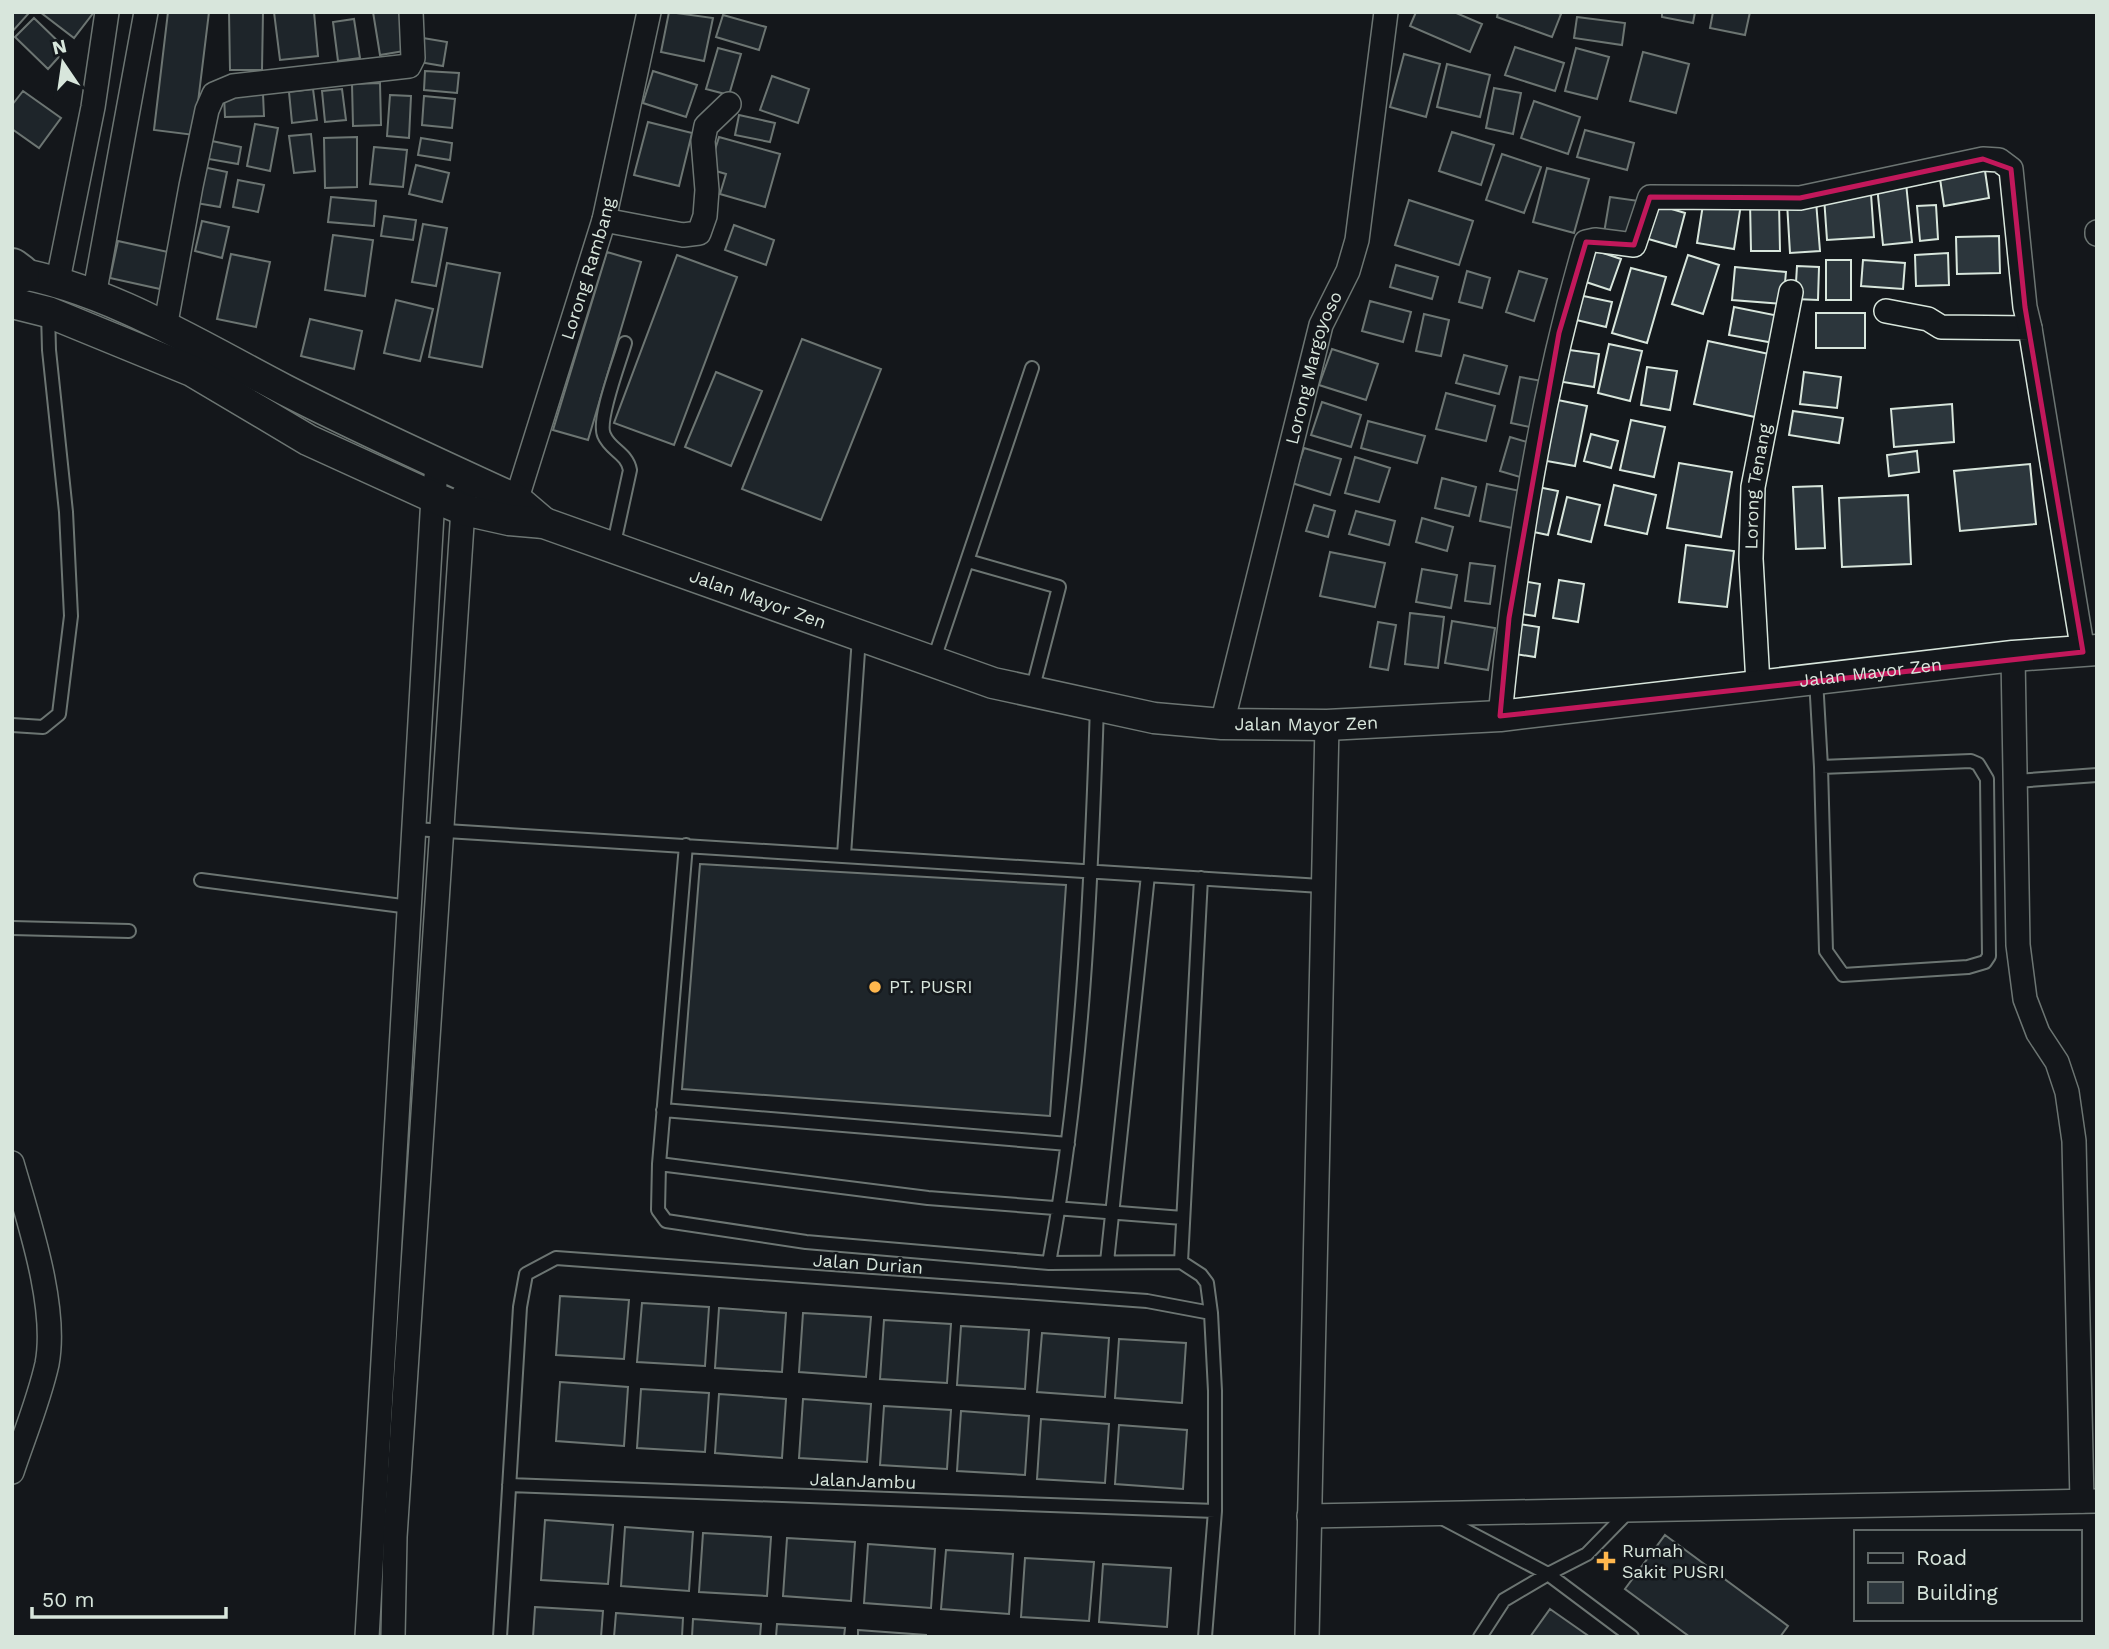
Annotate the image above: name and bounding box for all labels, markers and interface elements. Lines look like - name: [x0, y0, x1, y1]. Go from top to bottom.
- north arrow: [28, 28, 98, 98]
- text: N: [50, 34, 69, 60]
- street label: Lorong Rambang: [556, 195, 619, 342]
- street label: Lorong Margoyoso: [1281, 288, 1346, 446]
- street label: Lorong Tenang: [1740, 421, 1775, 550]
- street label: Jalan Mayor Zen: [687, 565, 829, 633]
- street label: Jalan Mayor Zen: [1798, 653, 1943, 691]
- street label: Jalan Mayor Zen: [1234, 711, 1379, 735]
- place label: PT. PUSRI: [889, 976, 973, 997]
- marker: PT. PUSRI: [867, 979, 883, 995]
- street label: Jalan Durian: [812, 1249, 924, 1278]
- street label: JalanJambu: [809, 1468, 917, 1493]
- legend: [1854, 1530, 2081, 1621]
- place label: Rumah Sakit PUSRI: [1622, 1540, 1725, 1582]
- text: Road: [1916, 1545, 1967, 1570]
- marker: Rumah Sakit PUSRI: [1596, 1551, 1616, 1571]
- scale bar: [32, 1576, 226, 1620]
- text: Building: [1916, 1580, 1998, 1605]
- text: 50 m: [42, 1587, 94, 1612]

